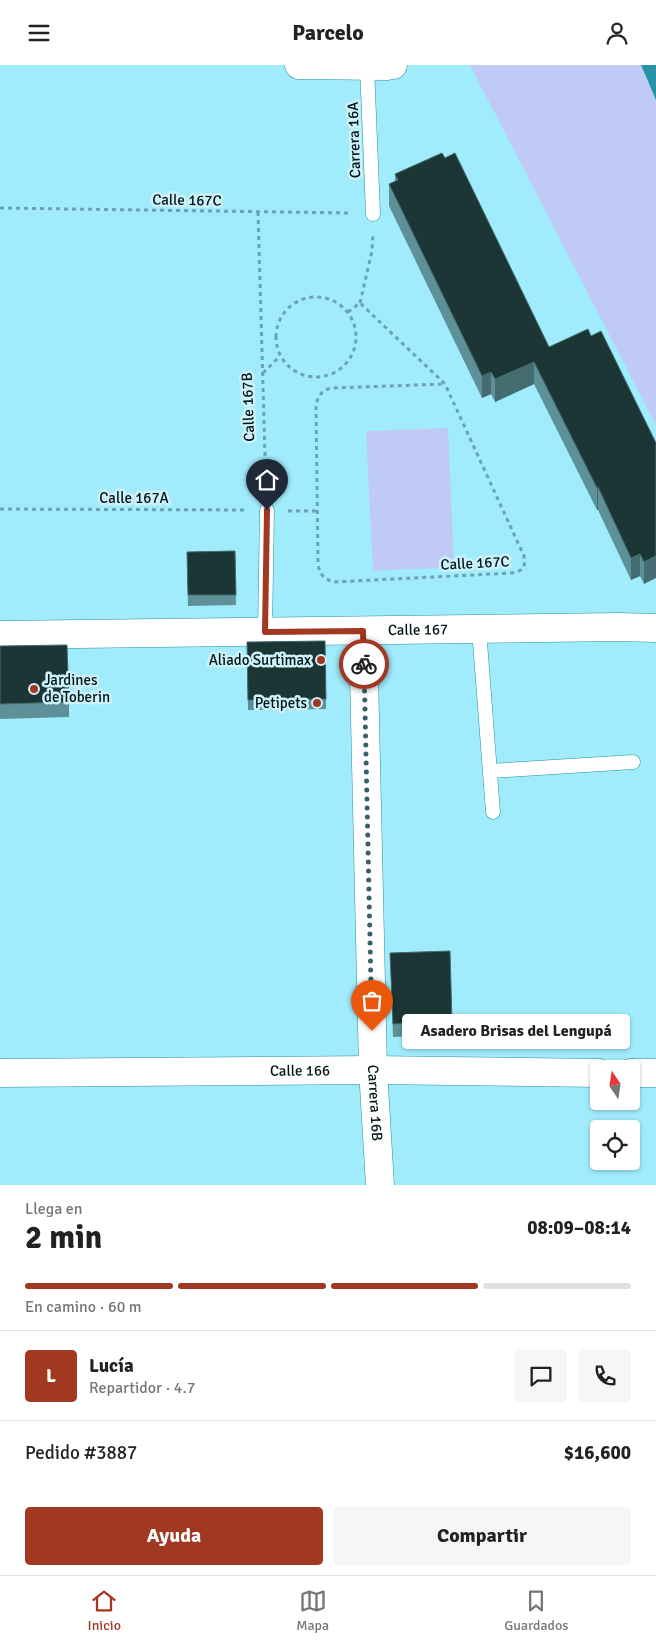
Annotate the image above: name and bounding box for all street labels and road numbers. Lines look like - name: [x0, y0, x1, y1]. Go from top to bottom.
- street label: Carrera 16A: [344, 101, 364, 179]
- street label: Calle 167C: [152, 190, 222, 210]
- street label: Calle 167B: [238, 372, 258, 442]
- street label: Calle 167A: [99, 489, 169, 507]
- street label: Calle 167C: [440, 552, 510, 574]
- street label: Calle 167: [388, 620, 448, 639]
- street label: Calle 166: [270, 1061, 330, 1080]
- street label: Carrera 16B: [364, 1064, 386, 1142]

